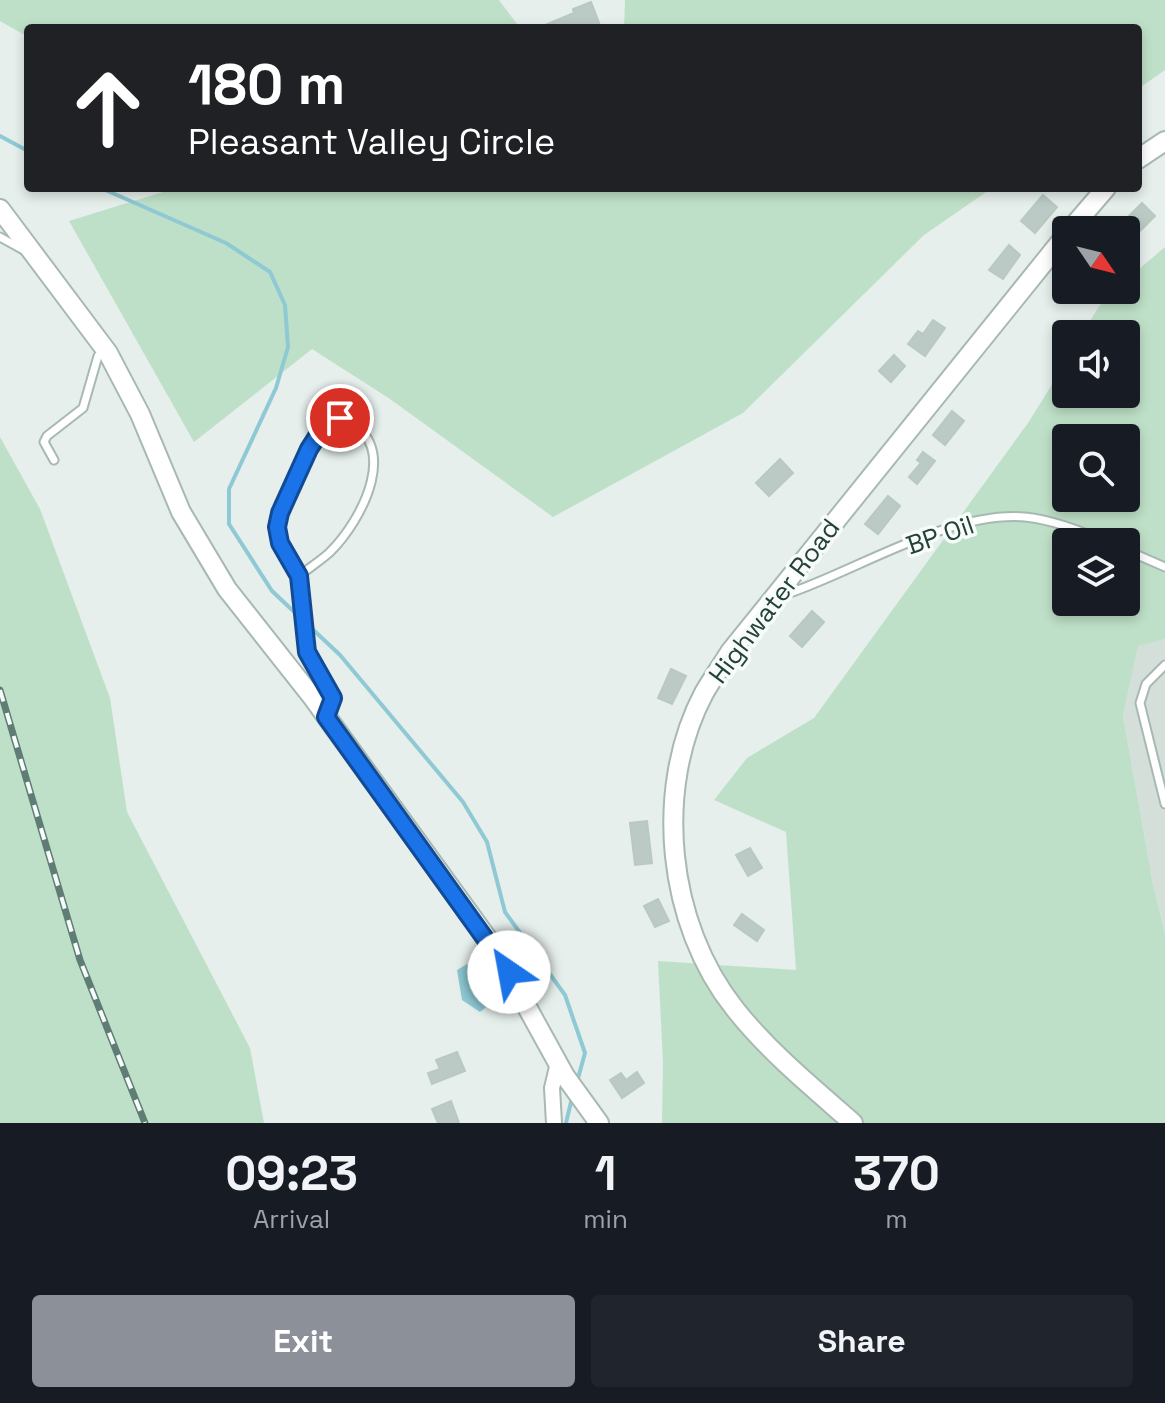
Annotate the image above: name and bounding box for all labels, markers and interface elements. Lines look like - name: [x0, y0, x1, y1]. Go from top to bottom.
- text: 180 m: [188, 49, 345, 120]
- icon: ahead: [56, 56, 160, 160]
- text: Pleasant Valley Circle: [188, 119, 555, 165]
- north arrow: [1052, 216, 1140, 304]
- map controls: [1052, 216, 1140, 616]
- button: sound: [1052, 320, 1140, 408]
- pin: [306, 384, 374, 452]
- icon: arrive: [318, 396, 362, 440]
- button: search: [1052, 424, 1140, 512]
- street label: BP Oil: [902, 508, 978, 562]
- street label: Highwater Road: [701, 512, 847, 690]
- button: layers: [1052, 528, 1140, 616]
- position arrow: [467, 930, 551, 1014]
- text: 09:23: [225, 1143, 358, 1204]
- text: 1: [595, 1143, 616, 1204]
- text: 370: [853, 1143, 940, 1204]
- text: Arrival: [253, 1202, 330, 1236]
- text: min: [583, 1202, 628, 1236]
- text: m: [885, 1202, 908, 1236]
- button: Exit: [32, 1295, 575, 1387]
- button: Share: [591, 1295, 1133, 1387]

